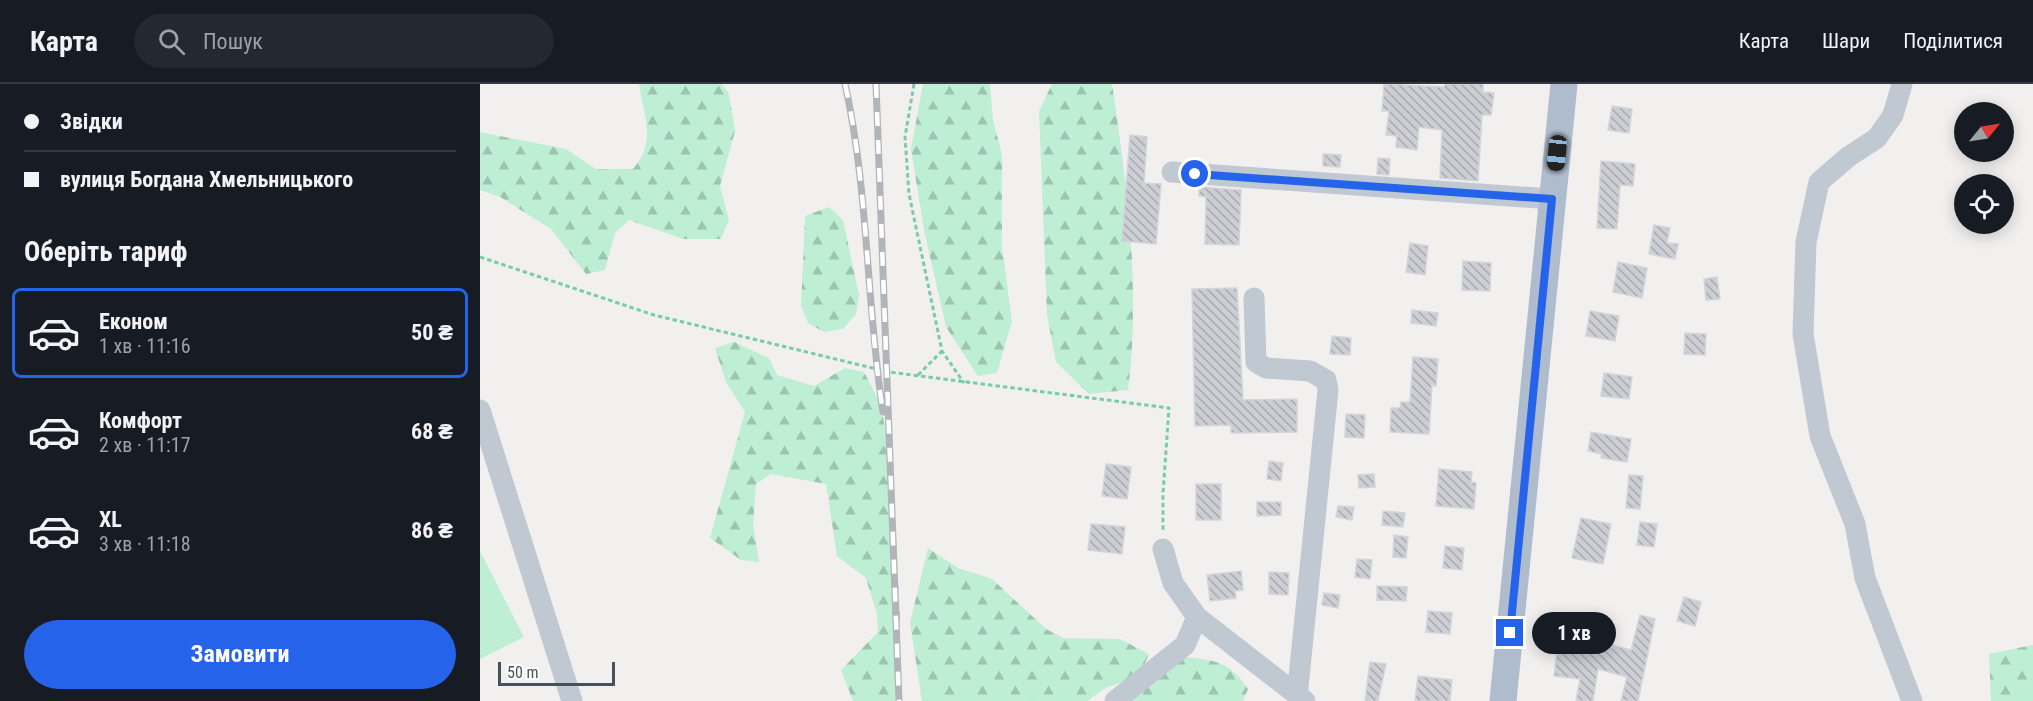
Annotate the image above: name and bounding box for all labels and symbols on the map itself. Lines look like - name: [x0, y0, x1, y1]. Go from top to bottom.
- north arrow: [1954, 102, 2014, 162]
- car: [1546, 134, 1568, 172]
- route start: [1181, 160, 1208, 187]
- callout: 1 хв: [1531, 612, 1615, 654]
- route end: [1496, 619, 1523, 646]
- scale bar: [498, 659, 615, 686]

